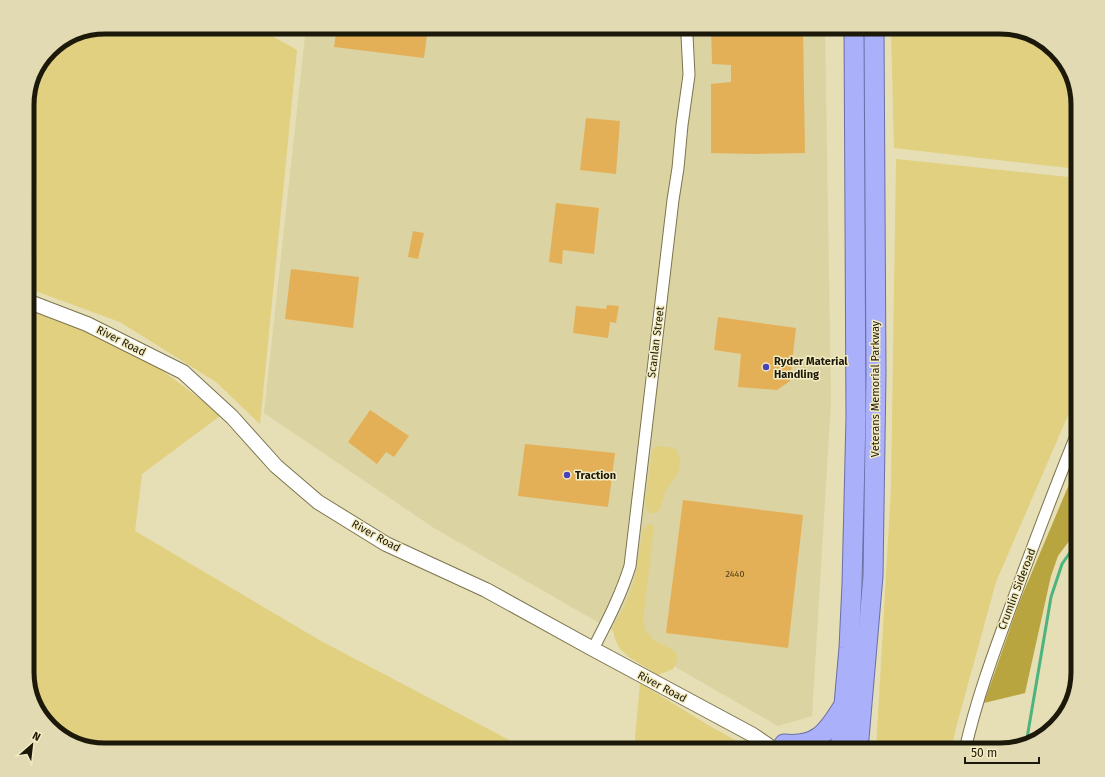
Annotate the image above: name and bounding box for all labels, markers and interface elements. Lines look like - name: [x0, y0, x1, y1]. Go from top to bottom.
- street label: Scanlan Street: [645, 305, 667, 378]
- street label: Veterans Memorial Parkway: [869, 320, 882, 457]
- street label: River Road: [94, 323, 148, 359]
- place label: Ryder Material Handling: [774, 355, 848, 381]
- marker: Ryder Material Handling: [761, 362, 771, 372]
- place label: Traction: [575, 469, 616, 482]
- marker: Traction: [562, 470, 572, 480]
- street label: River Road: [349, 517, 403, 555]
- street label: Crumlin Sideroad: [995, 546, 1039, 632]
- house number: 2440: [726, 569, 744, 579]
- street label: River Road: [635, 669, 689, 705]
- north arrow: [12, 725, 52, 765]
- text: N: [30, 729, 43, 744]
- scale bar: [965, 739, 1039, 765]
- text: 50 m: [971, 746, 997, 760]

